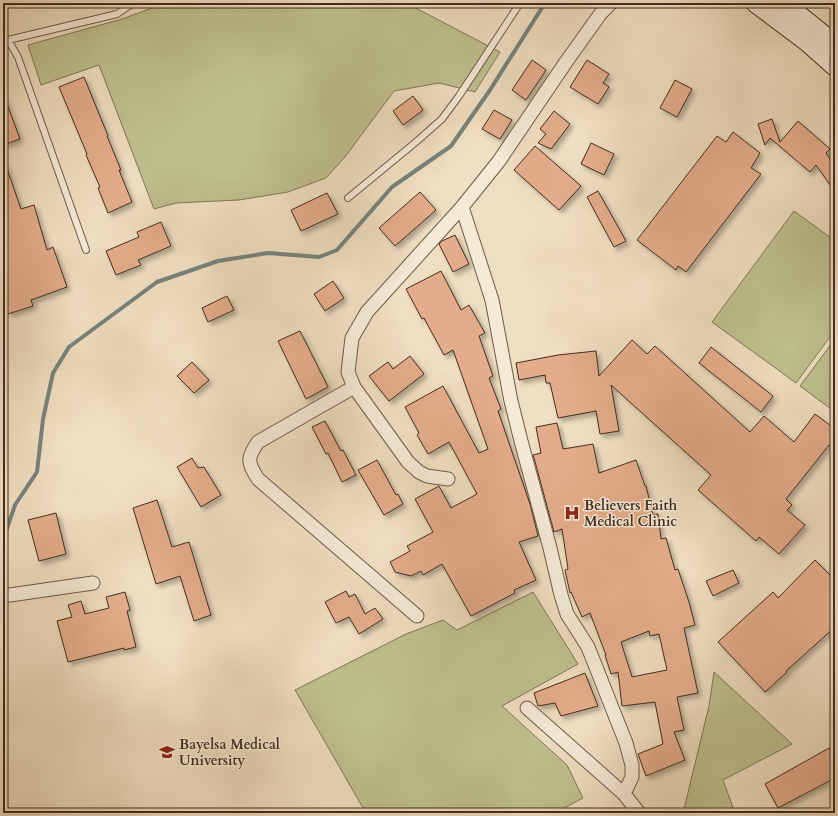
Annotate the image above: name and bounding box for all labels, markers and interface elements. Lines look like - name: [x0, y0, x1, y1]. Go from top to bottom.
- place label: Believers Faith Medical Clinic: [584, 496, 677, 531]
- hospital icon: Believers Faith Medical Clinic: [563, 504, 581, 522]
- place label: Bayelsa Medical University: [179, 735, 280, 770]
- school or university icon: Bayelsa Medical University: [158, 743, 176, 761]

